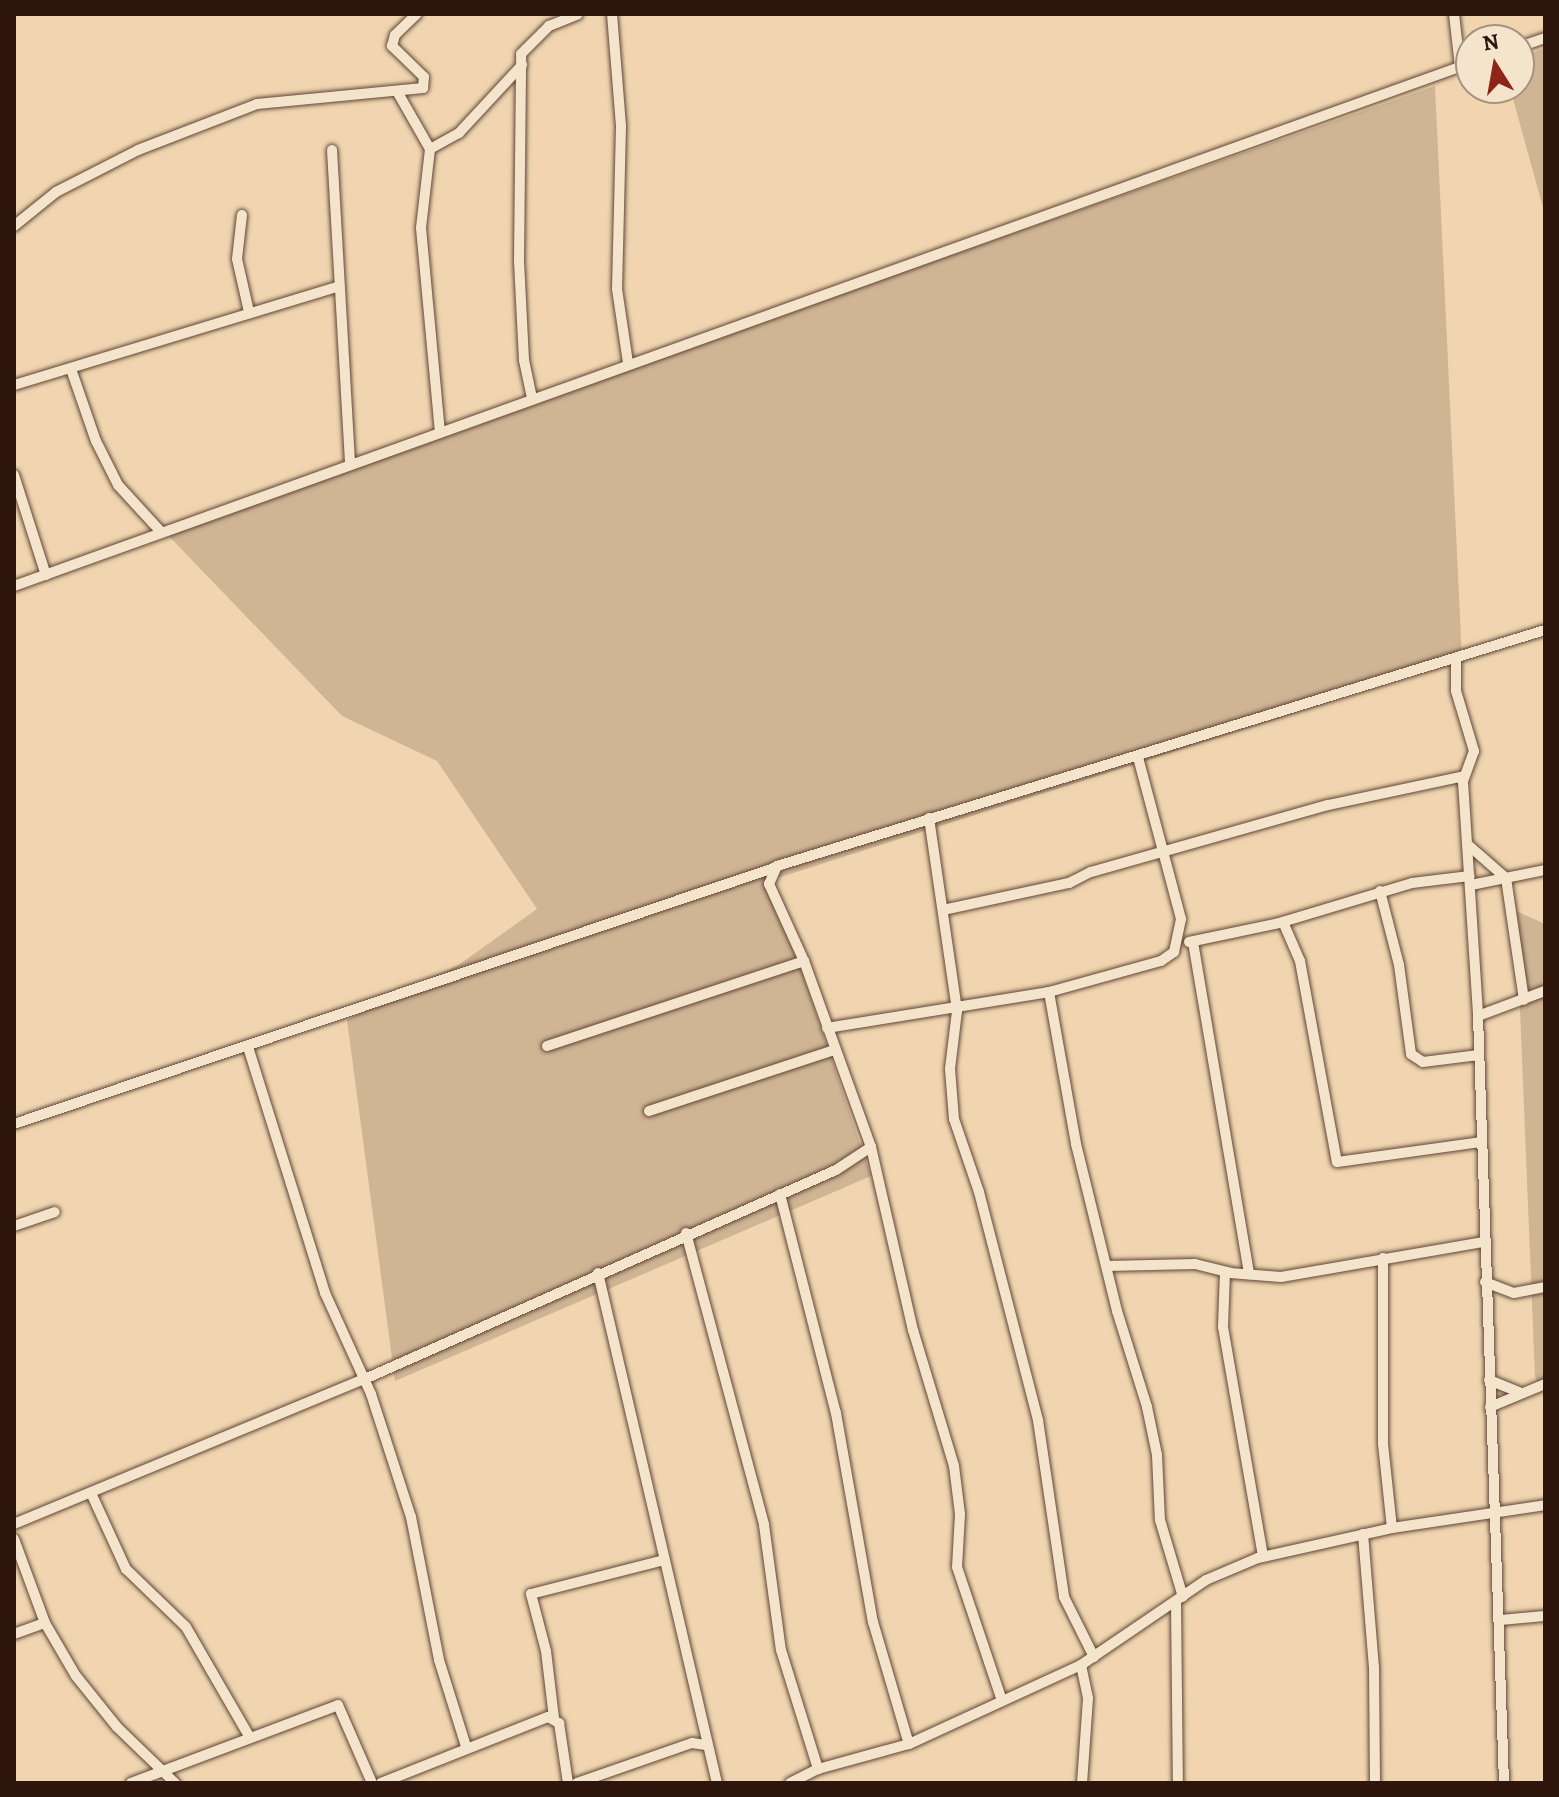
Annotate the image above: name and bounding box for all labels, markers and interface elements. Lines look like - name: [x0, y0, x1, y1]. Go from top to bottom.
- north arrow: [1455, 24, 1535, 104]
- text: N: [1480, 26, 1502, 59]

